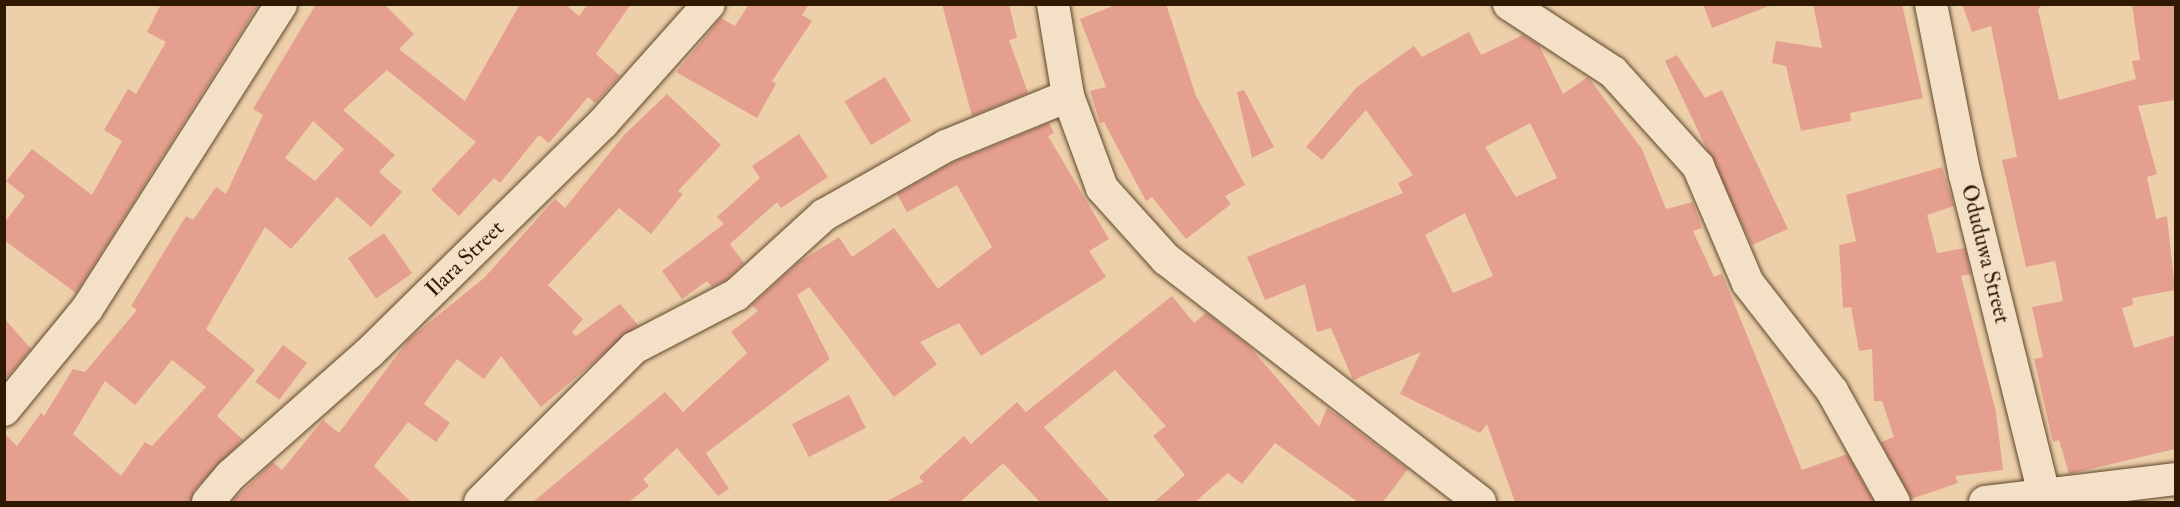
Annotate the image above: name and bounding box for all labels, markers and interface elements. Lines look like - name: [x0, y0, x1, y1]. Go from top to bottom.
- street label: Oduduwa Street: [1955, 182, 2015, 326]
- street label: Ilara Street: [420, 215, 510, 303]

